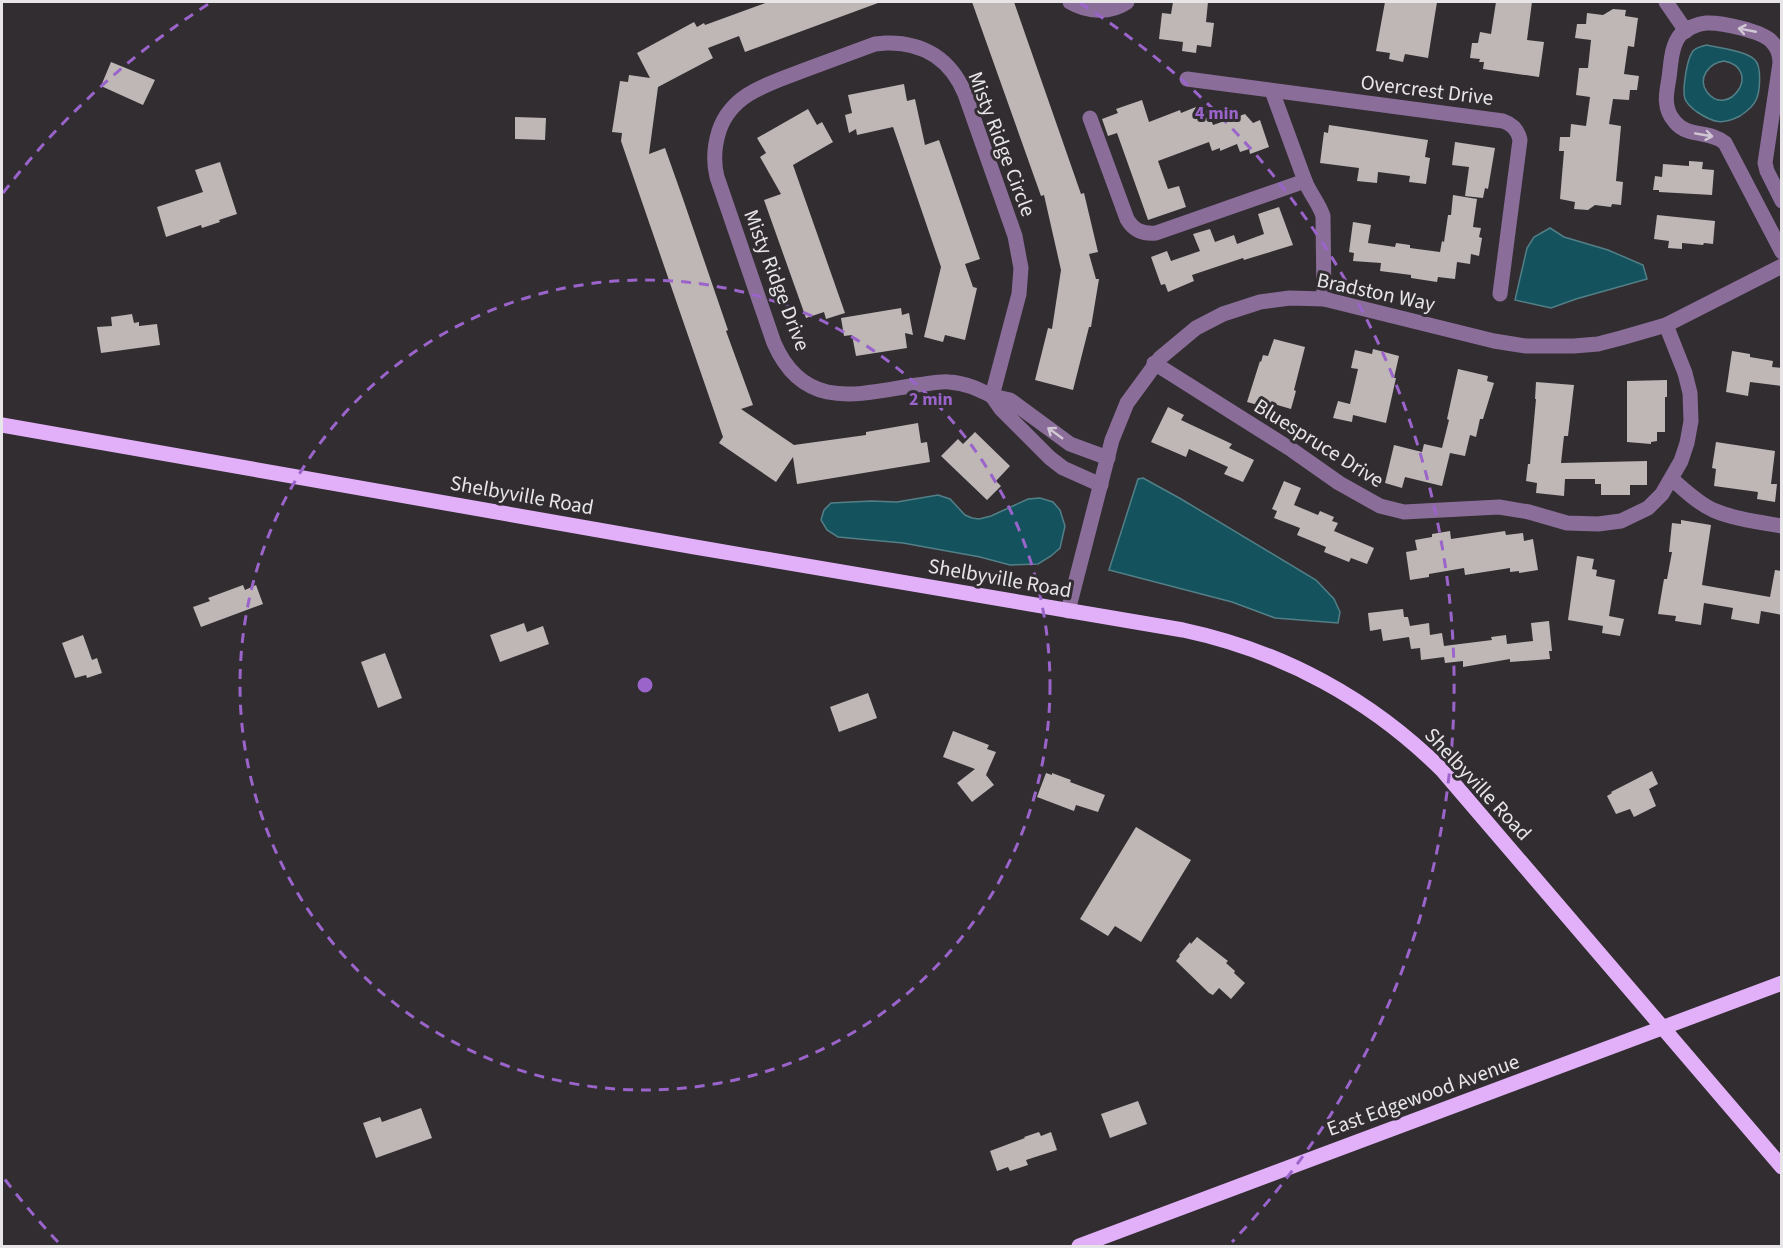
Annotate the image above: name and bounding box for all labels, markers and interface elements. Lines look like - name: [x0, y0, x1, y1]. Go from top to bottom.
- one-way arrow: [1738, 24, 1757, 35]
- street label: Misty Ridge Circle: [961, 67, 1043, 221]
- street label: Overcrest Drive: [1359, 67, 1495, 113]
- text: 4 min: [1195, 101, 1239, 126]
- one-way arrow: [1694, 129, 1713, 140]
- street label: Misty Ridge Drive: [736, 205, 818, 355]
- street label: Bradston Way: [1314, 265, 1438, 319]
- text: 2 min: [909, 387, 953, 412]
- street label: Bluespruce Drive: [1248, 391, 1390, 495]
- one-way arrow: [1048, 427, 1064, 439]
- street label: Shelbyville Road: [448, 468, 596, 522]
- street label: Shelbyville Road: [926, 551, 1074, 605]
- centre of rings: [635, 675, 655, 695]
- street label: Shelbyville Road: [1418, 721, 1538, 847]
- street label: East Edgewood Avenue: [1322, 1046, 1524, 1144]

